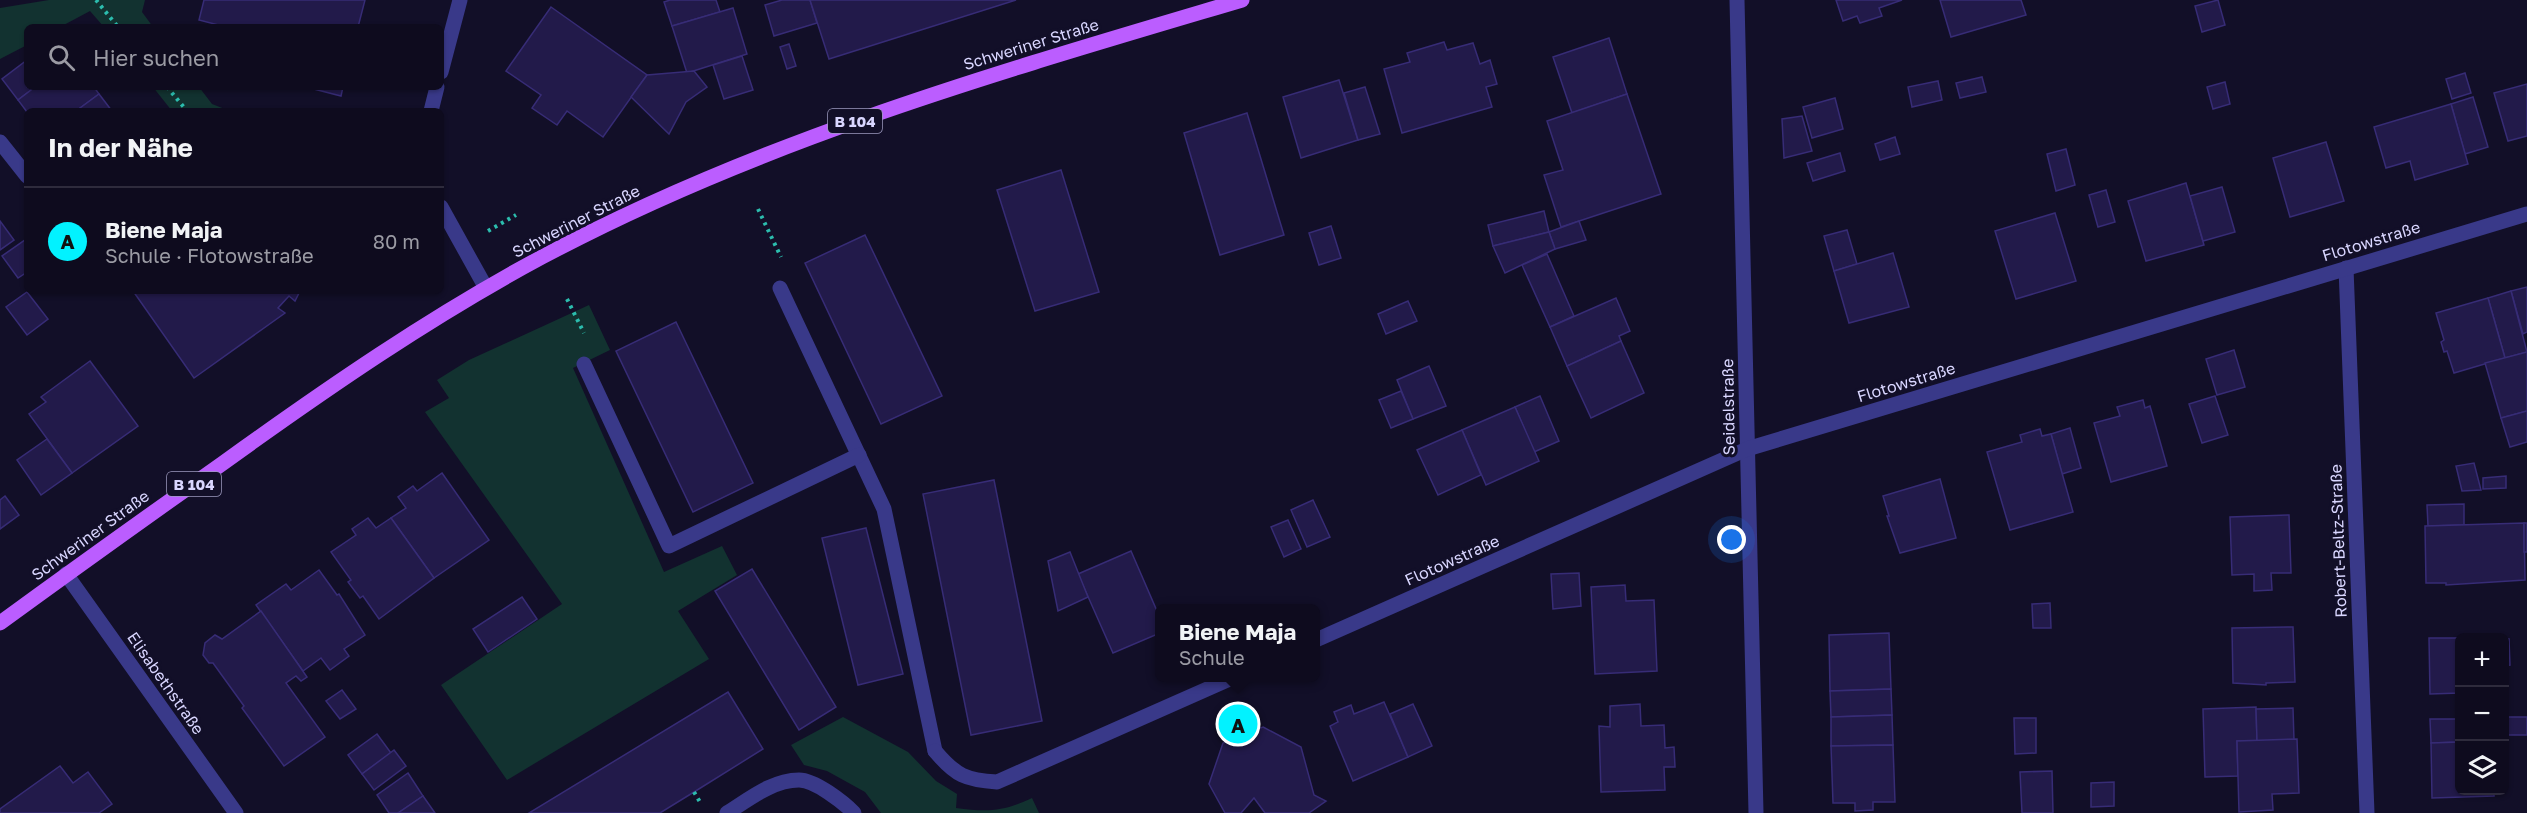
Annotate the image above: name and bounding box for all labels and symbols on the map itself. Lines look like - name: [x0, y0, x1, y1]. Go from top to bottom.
- street label: Schweriner Straße: [961, 14, 1101, 74]
- road number: B 104: [828, 109, 882, 133]
- street label: Schweriner Straße: [509, 180, 643, 262]
- street label: Flotowstraße: [2320, 217, 2422, 265]
- street label: Flotowstraße: [1855, 358, 1957, 406]
- street label: Seidelstraße: [1717, 359, 1739, 455]
- street label: Robert-Beltz-Straße: [2325, 464, 2351, 618]
- road number: B 104: [167, 472, 221, 496]
- street label: Schweriner Straße: [27, 486, 153, 584]
- your location: [1717, 525, 1746, 554]
- street label: Flotowstraße: [1402, 530, 1502, 590]
- street label: Elisabethstraße: [123, 628, 209, 738]
- pin: A: [1218, 702, 1258, 746]

